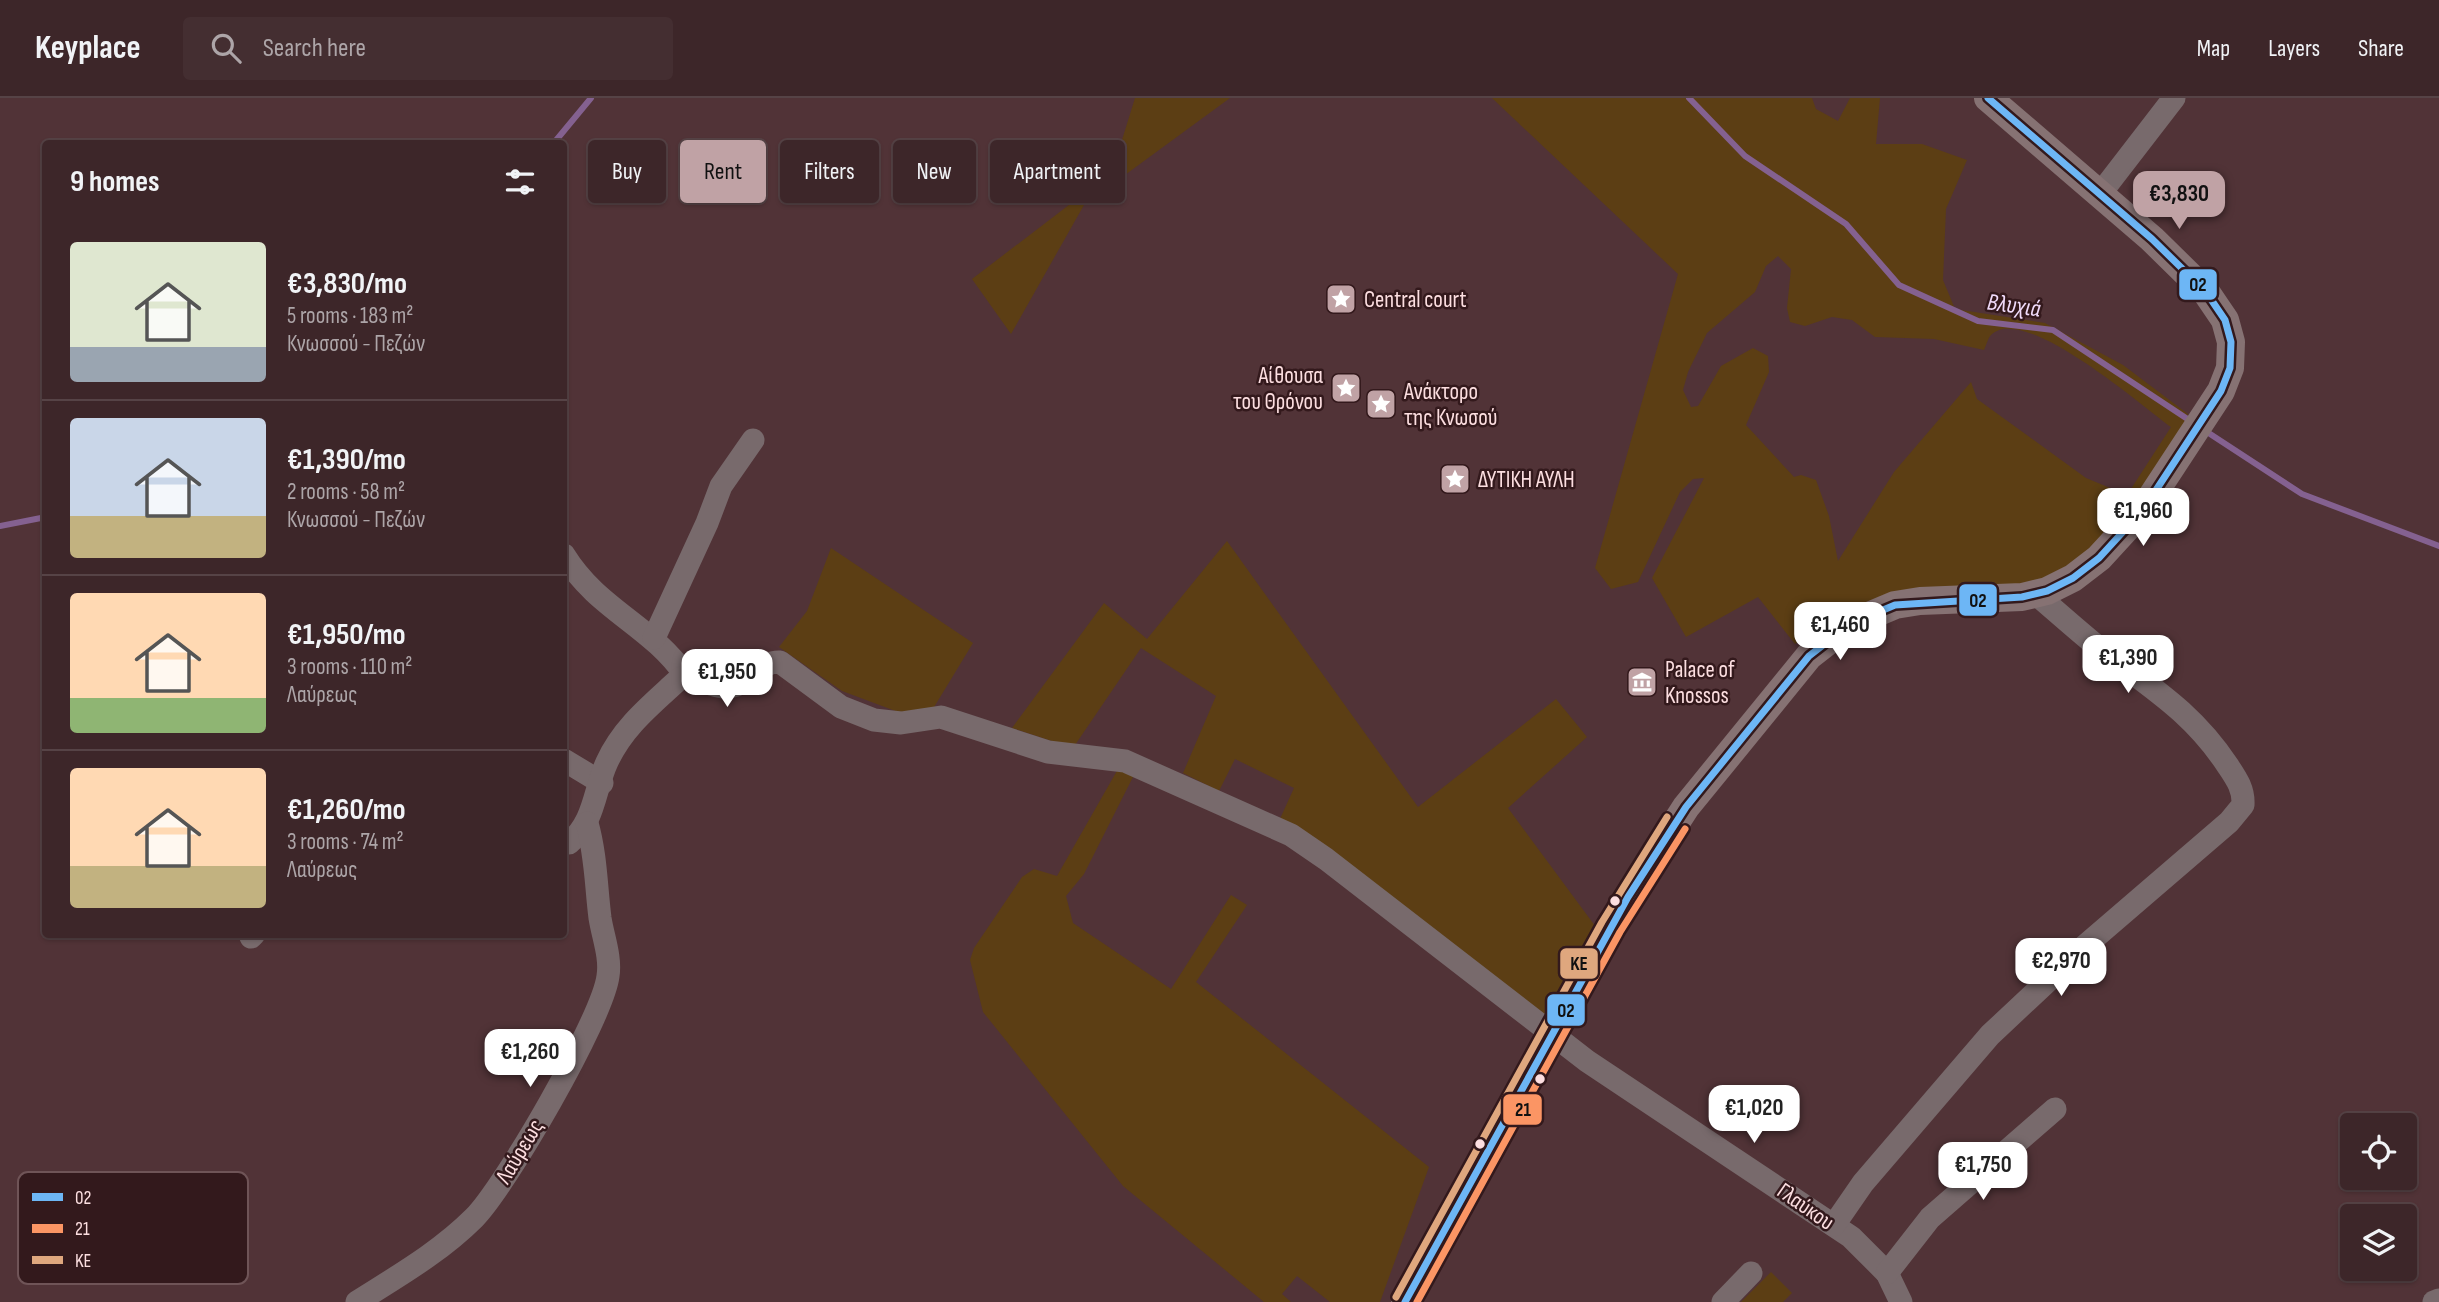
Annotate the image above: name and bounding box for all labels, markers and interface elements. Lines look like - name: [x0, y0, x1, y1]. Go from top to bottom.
- search box: [183, 17, 673, 80]
- text: Keyplace: [35, 28, 141, 68]
- icon: search: [207, 29, 245, 67]
- text: Search here: [263, 33, 366, 64]
- text: Map: [2197, 34, 2230, 63]
- text: Layers: [2268, 34, 2320, 63]
- text: Share: [2358, 34, 2404, 63]
- chip: Buy: [588, 140, 666, 203]
- chip: Rent: [680, 140, 766, 203]
- chip: Filters: [780, 140, 879, 203]
- chip: New: [893, 140, 976, 203]
- chip: Apartment: [990, 140, 1125, 203]
- icon: filters: [501, 163, 539, 201]
- text: 9 homes: [70, 164, 160, 200]
- pin: €3,830: [2122, 172, 2236, 231]
- text: €3,830: [2149, 180, 2209, 208]
- text: €3,830/mo: [287, 266, 407, 302]
- line badge: 02: [2178, 268, 2218, 301]
- icon: home: [126, 270, 210, 354]
- text: 02: [2189, 274, 2207, 297]
- place icon: Central court: [1324, 282, 1358, 316]
- place label: Central court: [1364, 286, 1466, 314]
- water label: Βλυχιά: [1985, 287, 2043, 324]
- text: 5 rooms · 183 m²: [287, 302, 413, 330]
- text: Κνωσσού - Πεζών: [287, 330, 425, 358]
- place label: Αίθουσα του Θρόνου: [1233, 362, 1323, 416]
- place icon: Αίθουσα του Θρόνου: [1329, 371, 1363, 405]
- place label: Ανάκτορο της Κνωσού: [1403, 378, 1498, 432]
- place icon: Ανάκτορο της Κνωσού: [1364, 387, 1398, 421]
- text: €1,390/mo: [287, 442, 406, 478]
- icon: home: [126, 446, 210, 530]
- place icon: ΔΥΤΙΚΗ ΑΥΛΗ: [1438, 462, 1472, 496]
- place label: ΔΥΤΙΚΗ ΑΥΛΗ: [1478, 466, 1575, 494]
- text: 2 rooms · 58 m²: [287, 478, 405, 506]
- pin: €1,960: [2086, 489, 2200, 548]
- text: €1,960: [2113, 497, 2173, 525]
- text: Κνωσσού - Πεζών: [287, 506, 425, 534]
- line badge: 02: [1958, 583, 1998, 617]
- text: 02: [1969, 590, 1987, 613]
- pin: €1,460: [1783, 602, 1897, 662]
- text: €1,460: [1810, 611, 1870, 639]
- text: €1,950/mo: [287, 617, 406, 653]
- icon: home: [126, 621, 210, 705]
- pin: €1,390: [2071, 636, 2185, 695]
- text: €1,390: [2099, 644, 2157, 672]
- pin: €1,950: [670, 650, 784, 709]
- text: 3 rooms · 110 m²: [287, 653, 412, 681]
- place label: Palace of Knossos: [1665, 656, 1735, 710]
- text: €1,950: [698, 658, 756, 686]
- museum icon: Palace of Knossos: [1625, 665, 1659, 699]
- text: Λαύρεως: [287, 681, 357, 709]
- text: €1,260/mo: [287, 792, 406, 828]
- icon: home: [126, 796, 210, 880]
- text: 3 rooms · 74 m²: [287, 828, 404, 856]
- text: Λαύρεως: [287, 856, 357, 884]
- unlabelled marker: [1608, 894, 1622, 908]
- pin: €2,970: [2004, 939, 2118, 998]
- line badge: KE: [1559, 947, 1599, 980]
- text: €2,970: [2031, 947, 2091, 975]
- text: KE: [1570, 953, 1588, 976]
- line badge: 02: [1546, 993, 1586, 1027]
- text: 02: [1557, 1000, 1575, 1023]
- pin: €1,260: [473, 1030, 587, 1089]
- text: €1,260: [501, 1038, 559, 1066]
- unlabelled marker: [1533, 1072, 1547, 1086]
- pin: €1,020: [1697, 1086, 1811, 1145]
- line badge: 21: [1502, 1093, 1543, 1126]
- text: €1,020: [1725, 1094, 1783, 1122]
- text: 21: [1515, 1099, 1531, 1122]
- map controls: [2340, 1113, 2417, 1281]
- button: locate: [2340, 1113, 2417, 1190]
- street label: Λαύρεως: [489, 1114, 550, 1190]
- unlabelled marker: [1473, 1137, 1487, 1151]
- pin: €1,750: [1926, 1142, 2040, 1202]
- text: €1,750: [1954, 1151, 2012, 1179]
- legend: [18, 1172, 248, 1284]
- street label: Γλαύκου: [1771, 1177, 1839, 1236]
- text: 02: [75, 1187, 91, 1210]
- button: layers: [2340, 1204, 2417, 1281]
- text: 21: [75, 1218, 90, 1241]
- text: KE: [75, 1250, 91, 1273]

